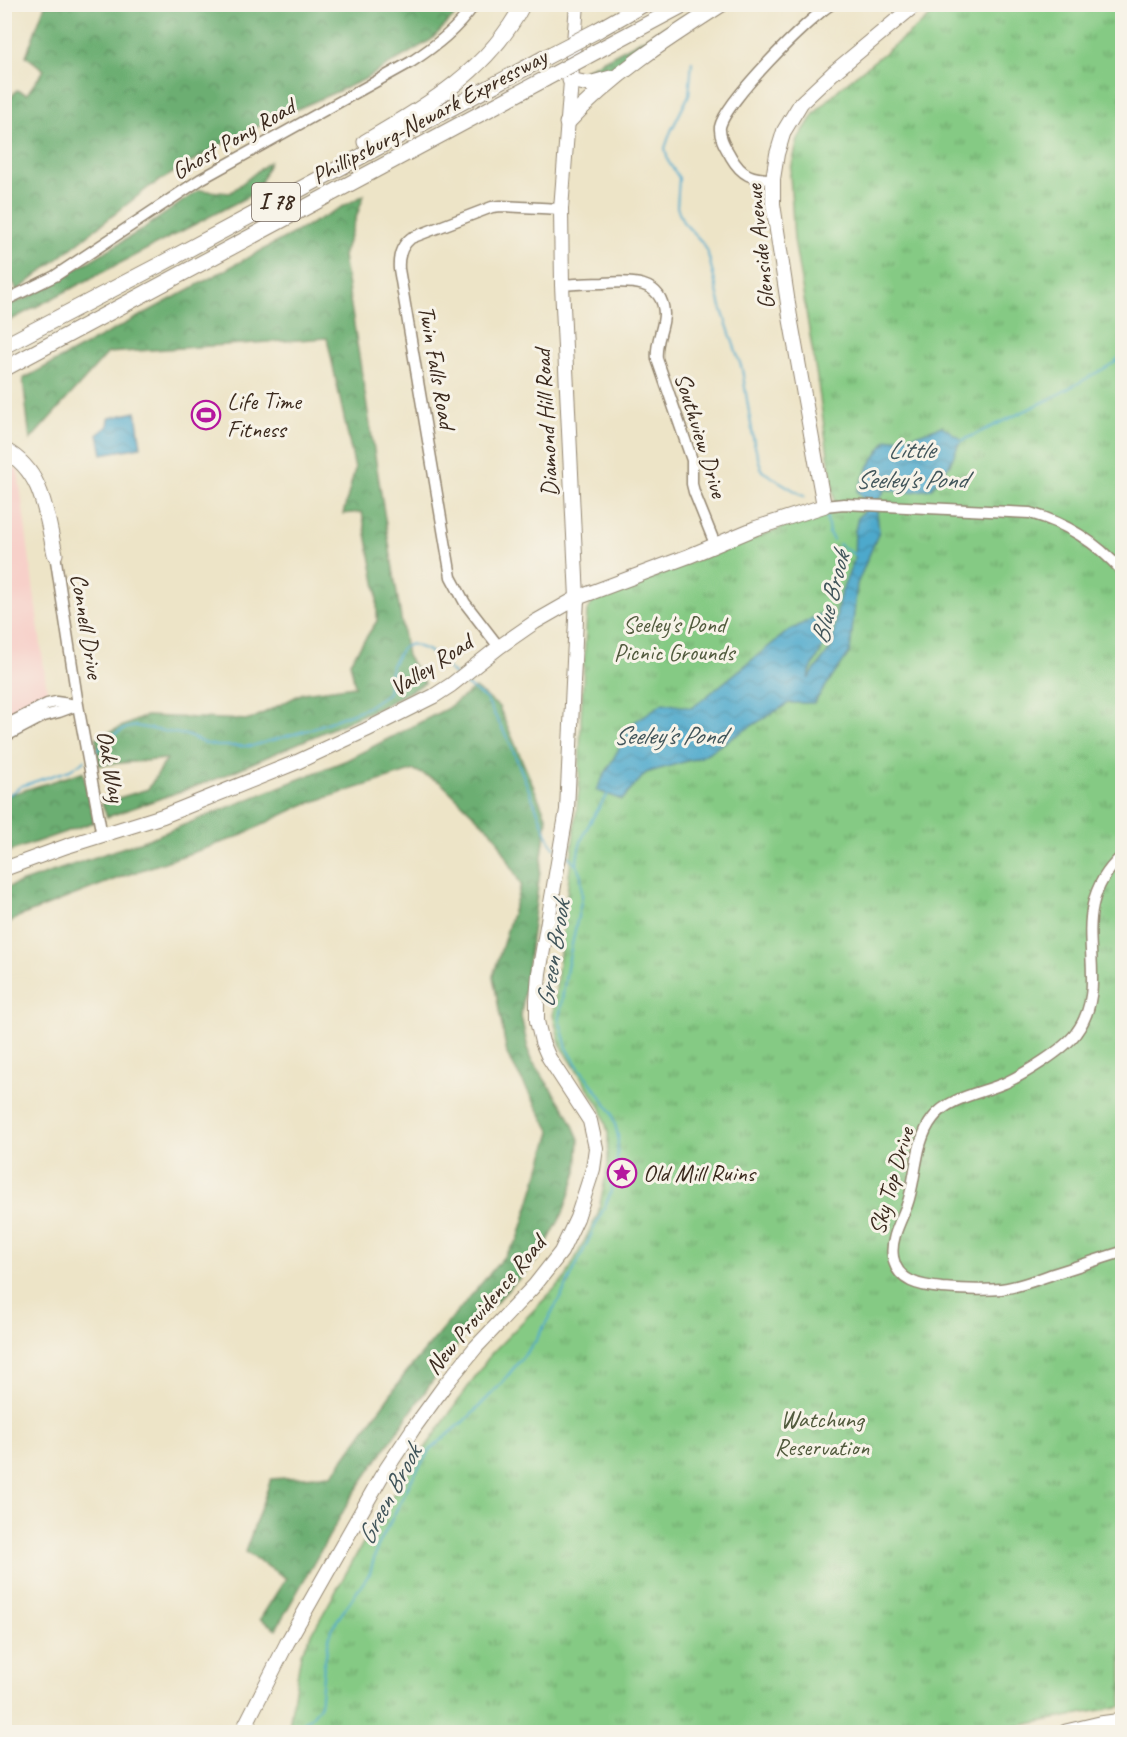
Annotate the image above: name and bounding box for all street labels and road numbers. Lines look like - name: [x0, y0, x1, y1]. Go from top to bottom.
- street label: Phillipsburg-Newark Expressway: [306, 40, 553, 191]
- street label: Ghost Pony Road: [166, 90, 303, 186]
- street label: Glenside Avenue: [738, 181, 781, 311]
- road number: I 78: [252, 183, 300, 221]
- street label: Twin Falls Road: [411, 303, 463, 434]
- street label: Diamond Hill Road: [527, 345, 565, 498]
- street label: Southview Drive: [668, 369, 735, 503]
- street label: Connell Drive: [64, 571, 110, 683]
- street label: Valley Road: [384, 625, 481, 703]
- street label: Oak Way: [90, 728, 132, 806]
- street label: Sky Top Drive: [861, 1122, 921, 1238]
- street label: New Providence Road: [418, 1226, 554, 1381]

